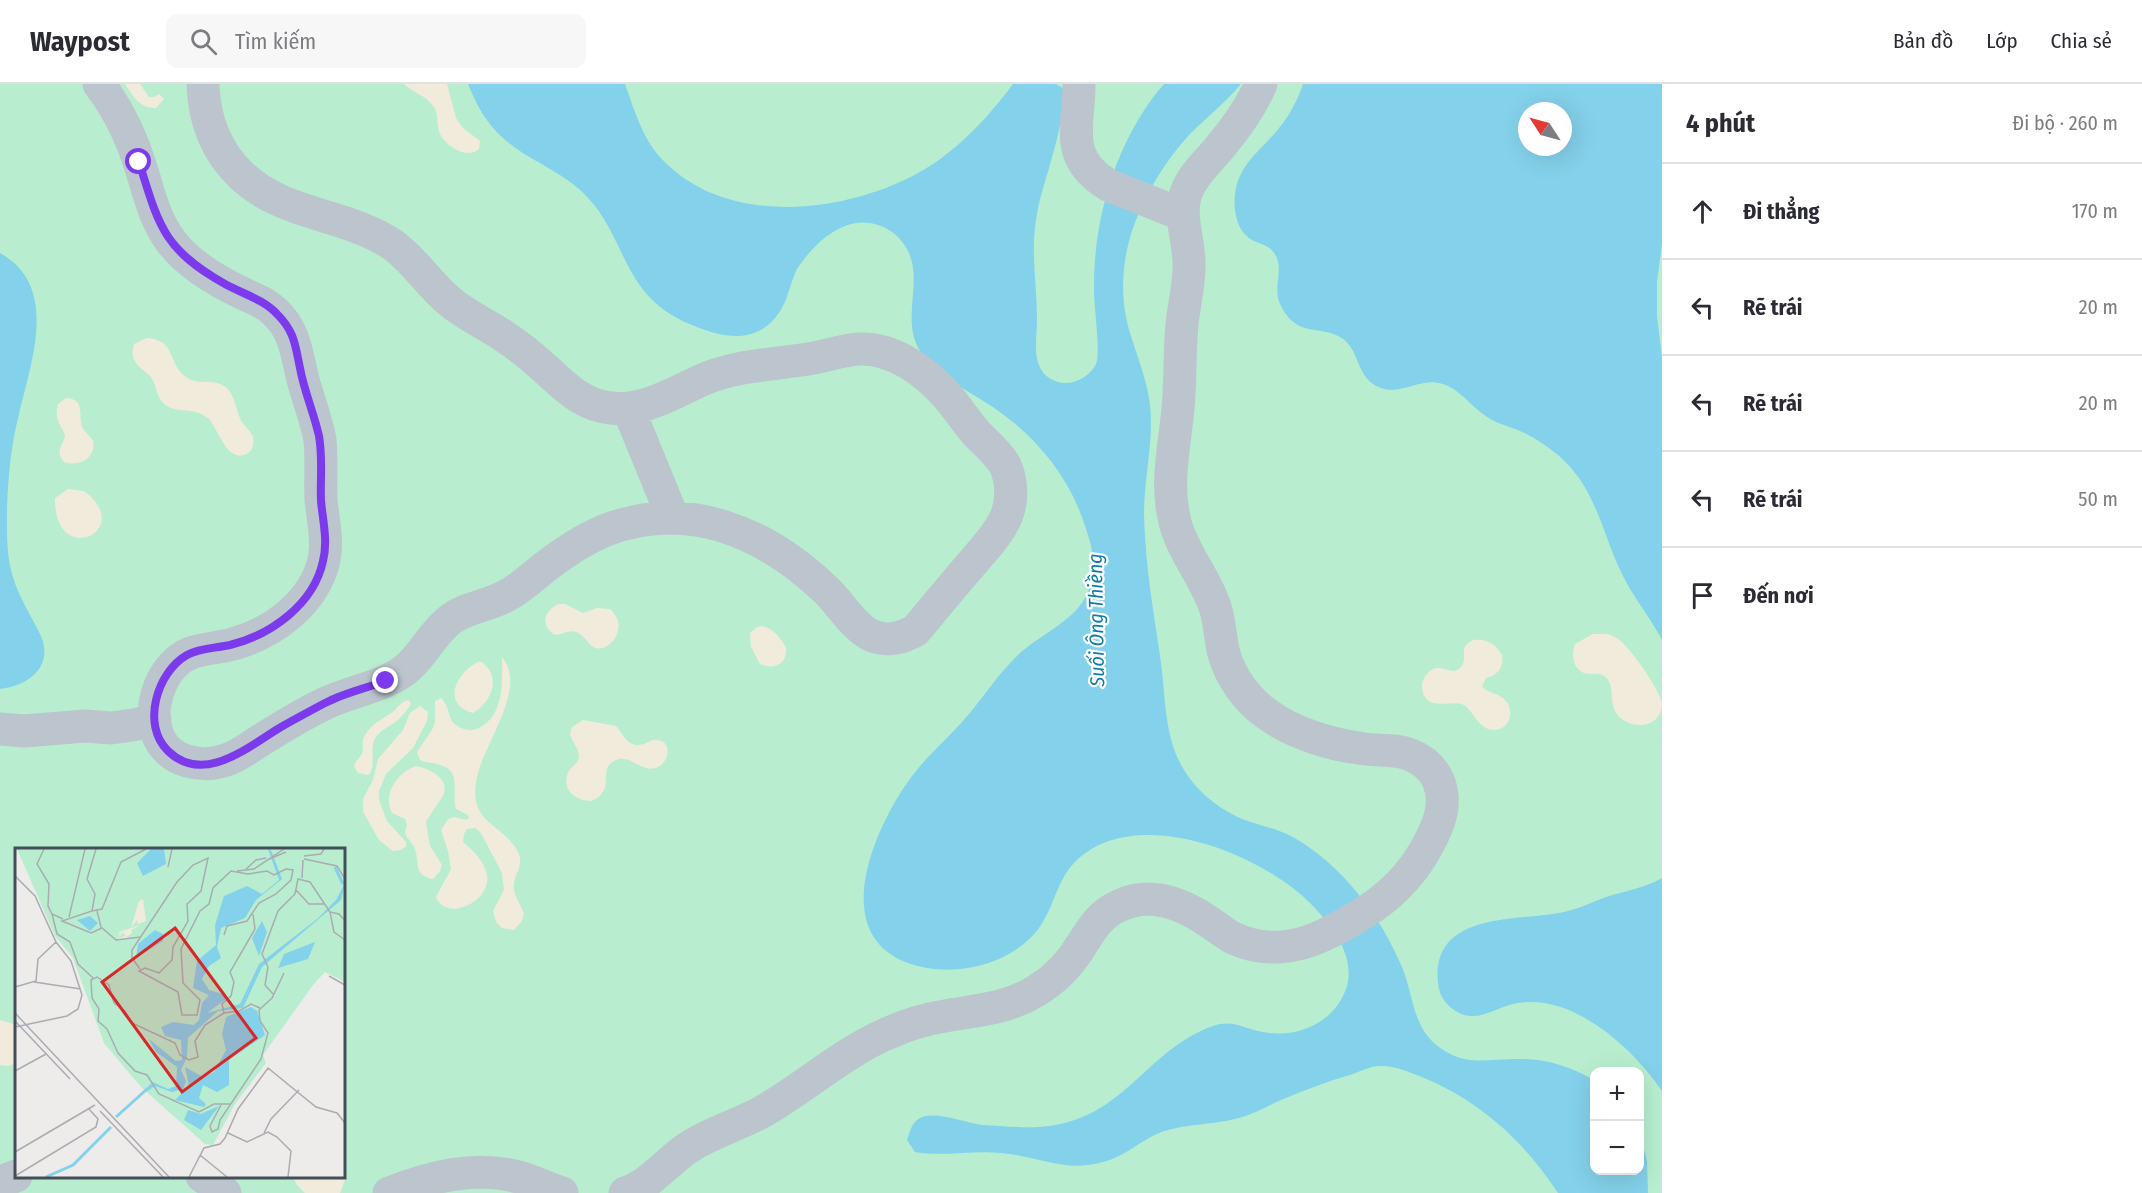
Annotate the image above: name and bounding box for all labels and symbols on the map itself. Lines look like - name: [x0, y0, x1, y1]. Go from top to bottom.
- north arrow: [1518, 102, 1572, 156]
- route start: [125, 148, 151, 174]
- water label: Suối Ông Thiềng: [1083, 553, 1109, 688]
- route end: [372, 667, 398, 693]
- inset map: [15, 848, 345, 1178]

